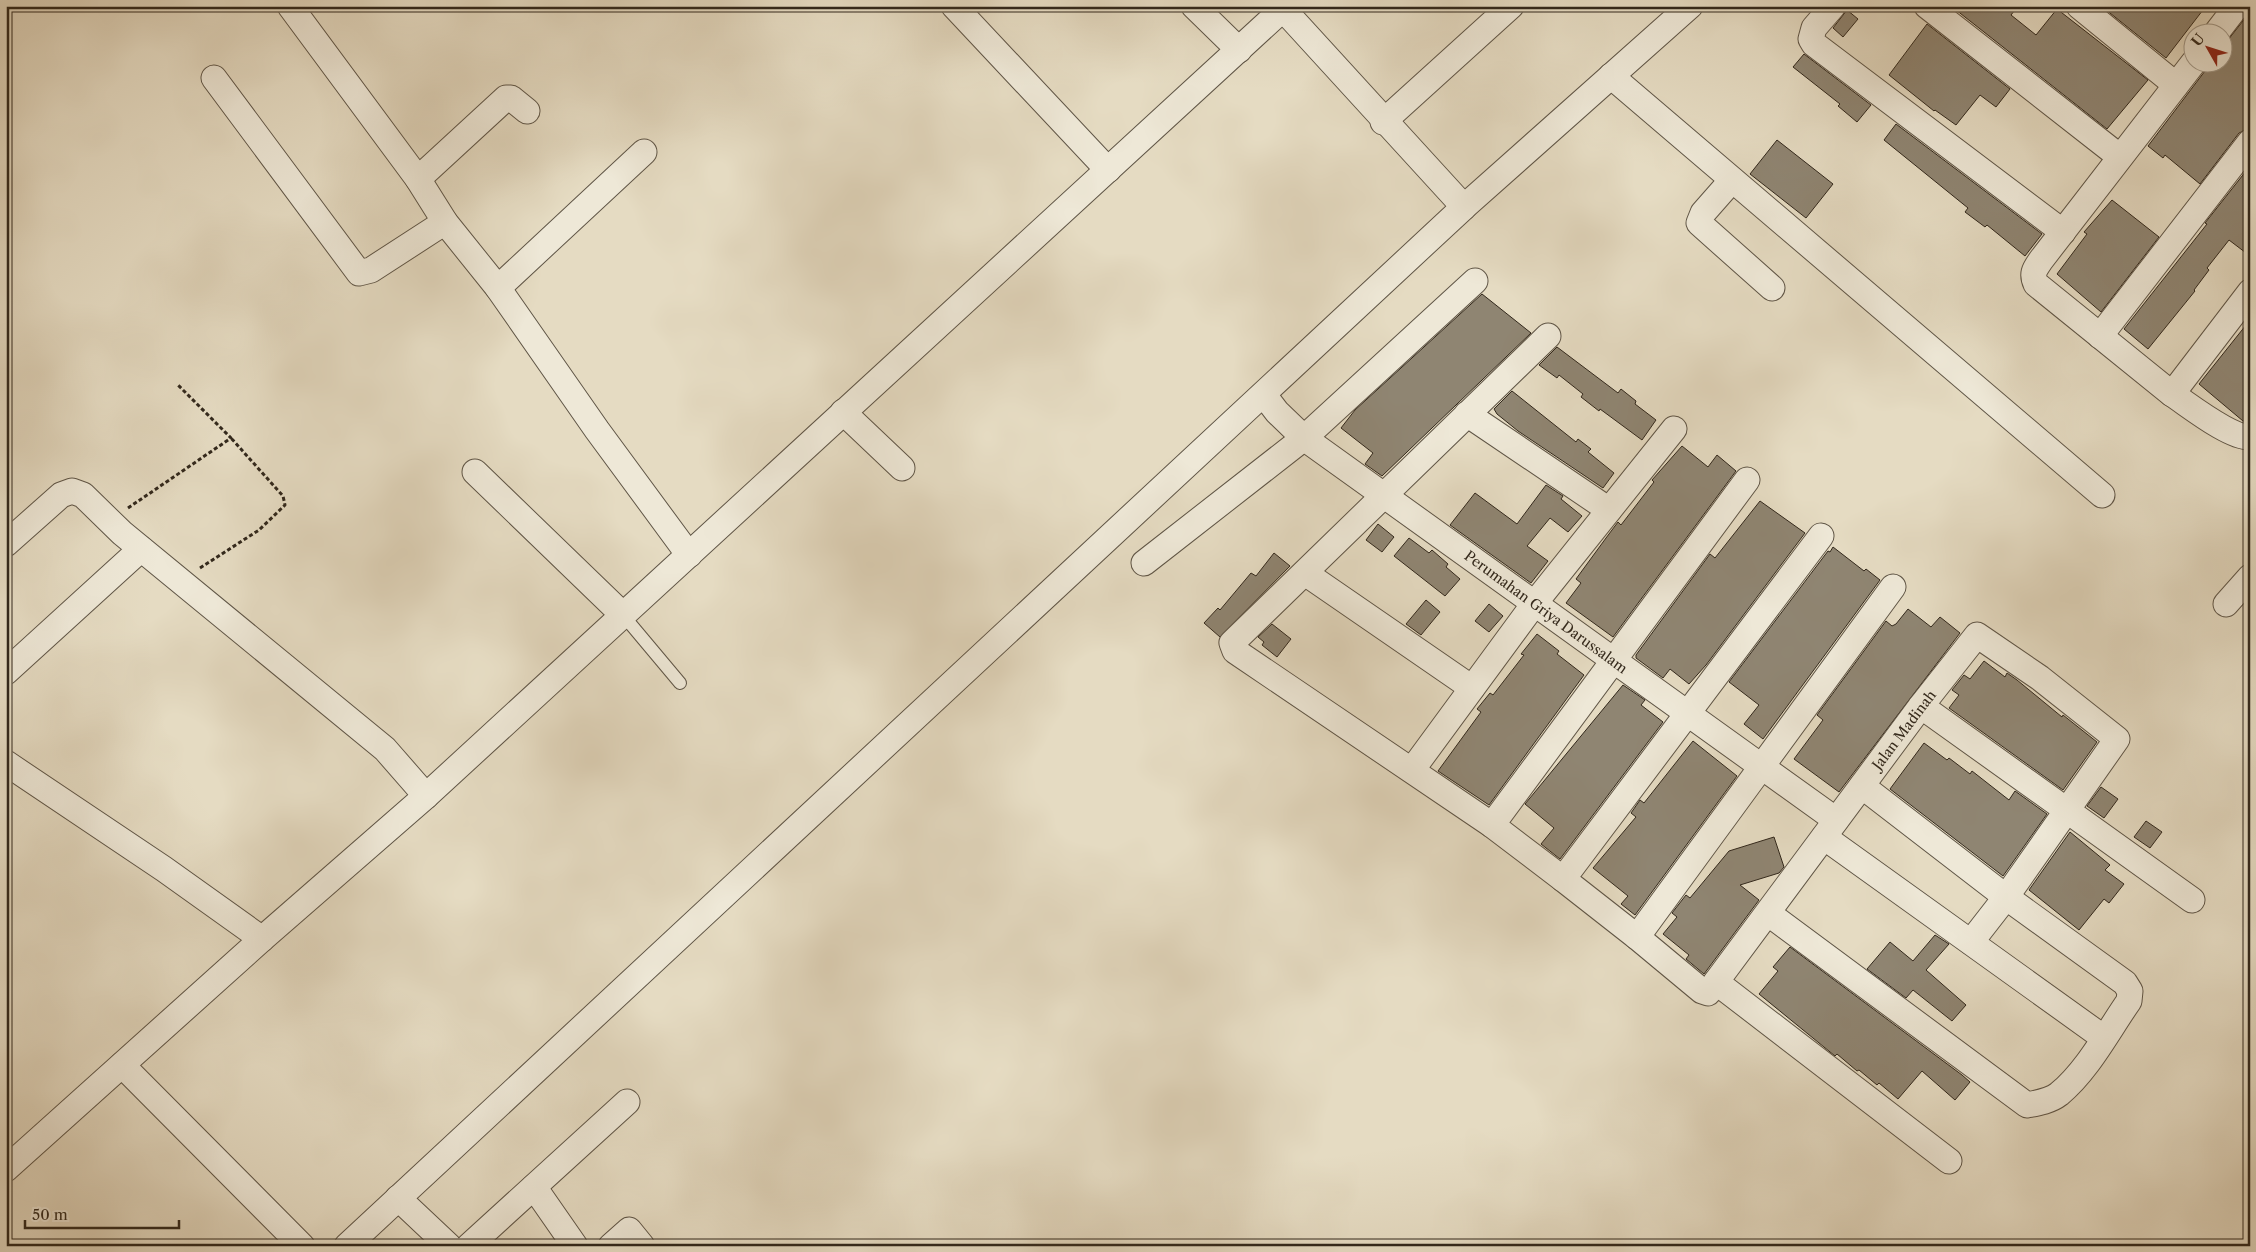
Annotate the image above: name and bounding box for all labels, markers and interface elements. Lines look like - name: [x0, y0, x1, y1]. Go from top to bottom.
- north arrow: [2184, 22, 2234, 72]
- text: U: [2187, 29, 2209, 50]
- street label: Perumahan Griya Darussalam: [1461, 547, 1631, 677]
- street label: Jalan Madinah: [1867, 686, 1940, 775]
- scale bar: [25, 1197, 179, 1229]
- text: 50 m: [32, 1205, 68, 1224]

